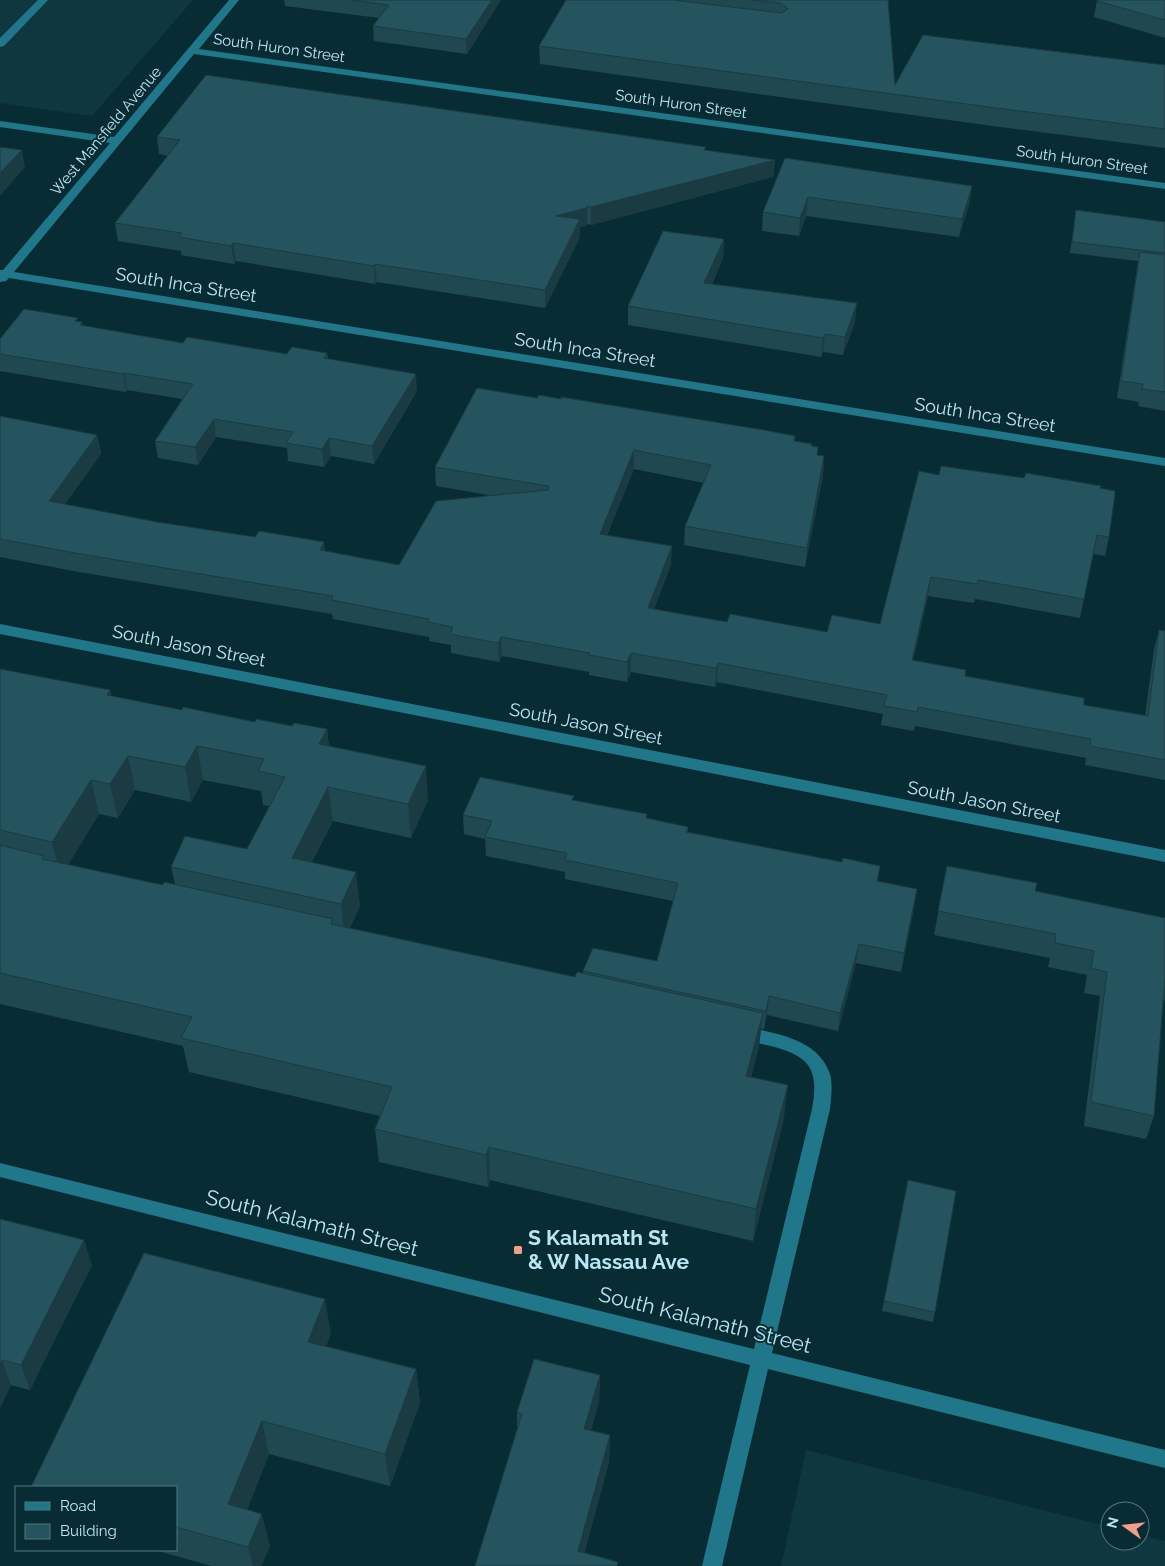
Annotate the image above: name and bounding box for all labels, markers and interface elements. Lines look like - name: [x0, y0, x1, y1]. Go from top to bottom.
- street label: South Huron Street: [212, 30, 346, 66]
- street label: West Mansfield Avenue: [47, 63, 165, 199]
- street label: South Huron Street: [614, 86, 748, 122]
- street label: South Huron Street: [1015, 142, 1149, 178]
- street label: South Inca Street: [114, 263, 258, 306]
- street label: South Inca Street: [513, 328, 657, 371]
- street label: South Inca Street: [913, 393, 1057, 436]
- street label: South Jason Street: [111, 620, 268, 671]
- street label: South Jason Street: [508, 698, 665, 749]
- street label: South Jason Street: [906, 776, 1063, 827]
- street label: South Kalamath Street: [203, 1184, 421, 1261]
- place label: S Kalamath St & W Nassau Ave: [528, 1225, 689, 1274]
- marker: S Kalamath St & W Nassau Ave: [512, 1244, 524, 1256]
- street label: South Kalamath Street: [596, 1281, 814, 1358]
- legend: [15, 1486, 178, 1551]
- text: Road: [60, 1497, 96, 1515]
- north arrow: [1100, 1501, 1150, 1551]
- text: N: [1103, 1515, 1122, 1530]
- text: Building: [60, 1522, 117, 1540]

